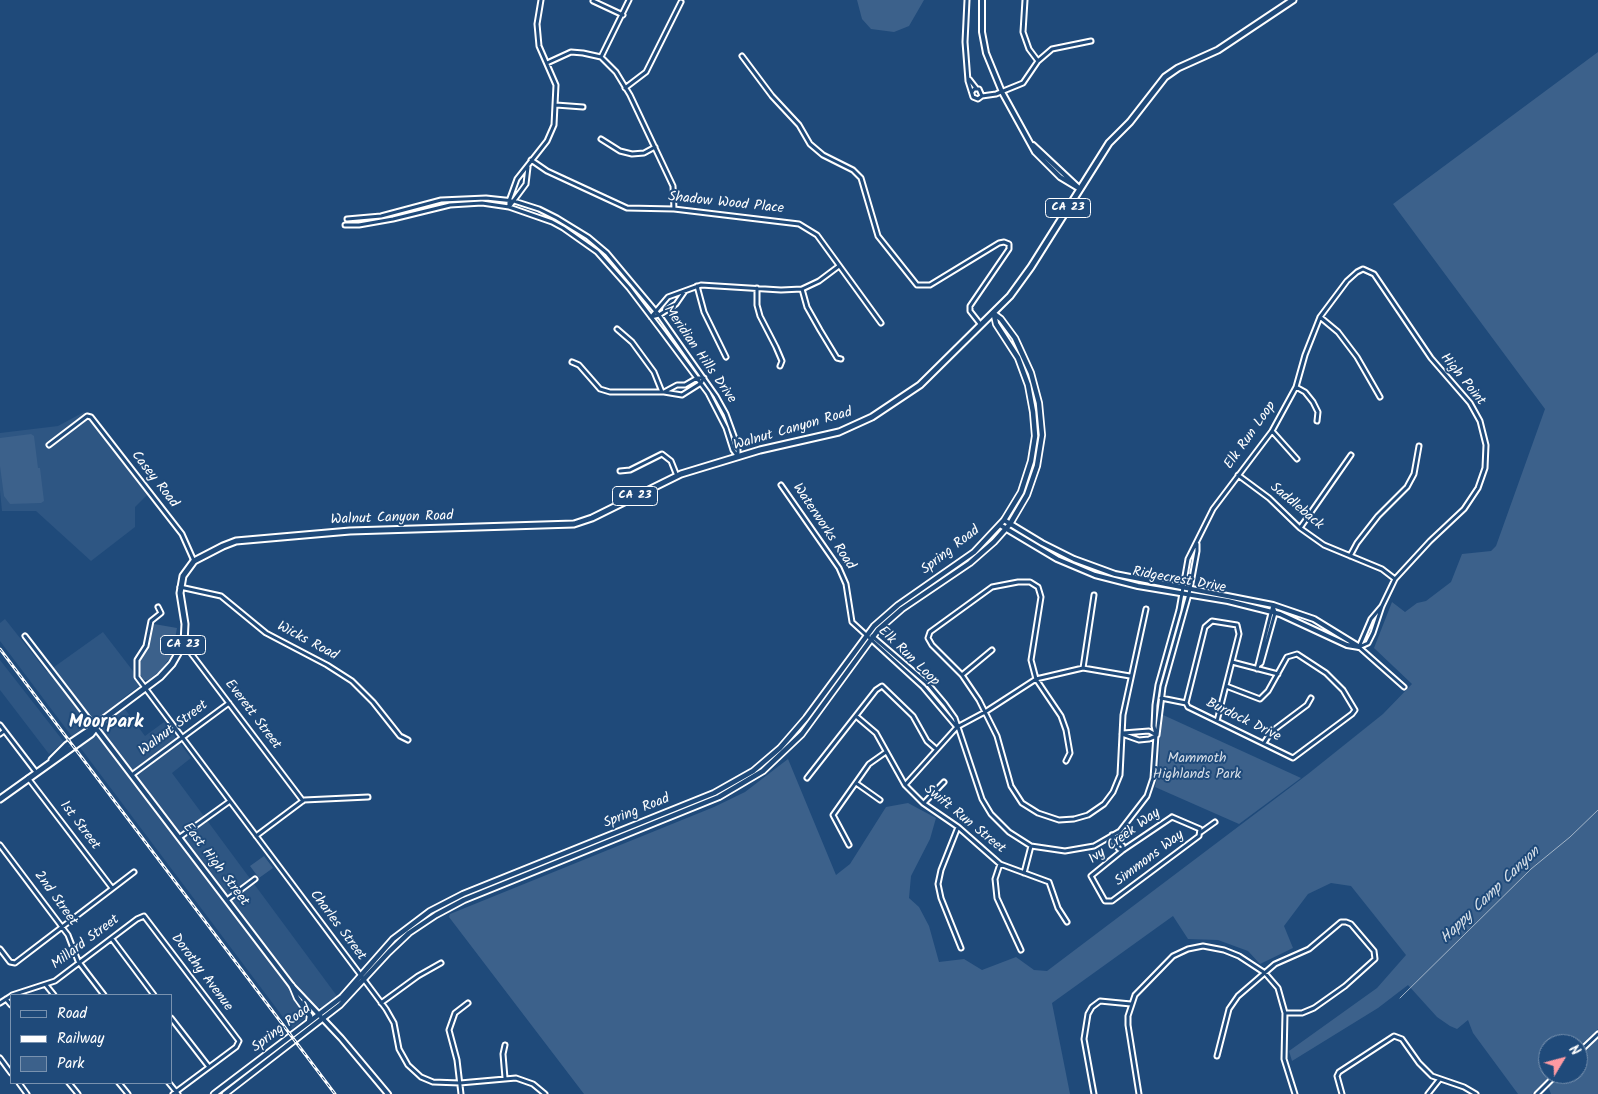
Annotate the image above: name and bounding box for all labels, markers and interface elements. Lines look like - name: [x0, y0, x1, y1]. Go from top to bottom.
- street label: Shadow Wood Place: [667, 190, 785, 218]
- road number: CA 23: [1046, 198, 1090, 218]
- street label: Meridian Hills Drive: [659, 303, 739, 407]
- street label: High Point: [1436, 350, 1488, 410]
- street label: Elk Run Loop: [1222, 399, 1280, 473]
- street label: Walnut Canyon Road: [732, 405, 854, 455]
- street label: Casey Road: [127, 448, 181, 512]
- street label: Saddleback: [1266, 480, 1326, 534]
- street label: Waterworks Road: [788, 481, 858, 573]
- road number: CA 23: [612, 486, 658, 506]
- street label: Walnut Canyon Road: [330, 508, 454, 530]
- street label: Spring Road: [918, 523, 984, 579]
- street label: Ridgecrest Drive: [1131, 564, 1227, 598]
- street label: Wicks Road: [274, 619, 340, 665]
- street label: Elk Run Loop: [874, 624, 942, 690]
- road number: CA 23: [160, 636, 206, 654]
- street label: Everett Street: [220, 677, 284, 753]
- street label: Burdock Drive: [1203, 696, 1283, 746]
- street label: Walnut Street: [136, 698, 212, 760]
- district label: Moorpark: [69, 713, 143, 735]
- park label: Mammoth Highlands Park: [1153, 752, 1241, 784]
- street label: Swift Run Street: [920, 782, 1008, 858]
- street label: Spring Road: [601, 791, 673, 833]
- street label: 1st Street: [55, 798, 103, 854]
- street label: Ivy Creek Way: [1086, 805, 1164, 869]
- street label: East High Street: [178, 820, 252, 910]
- street label: Simmons Way: [1112, 827, 1188, 891]
- water label: Happy Camp Canyon: [1437, 844, 1545, 948]
- street label: 2nd Street: [29, 868, 81, 930]
- street label: Charles Street: [305, 887, 369, 965]
- street label: Millard Street: [49, 912, 123, 974]
- street label: Dorothy Avenue: [166, 931, 236, 1015]
- legend: [10, 994, 172, 1084]
- street label: Spring Road: [249, 1001, 315, 1057]
- text: Road: [57, 1002, 87, 1026]
- text: Railway: [57, 1027, 104, 1051]
- north arrow: [1538, 1034, 1588, 1084]
- text: N: [1563, 1040, 1586, 1061]
- text: Park: [57, 1052, 84, 1076]

